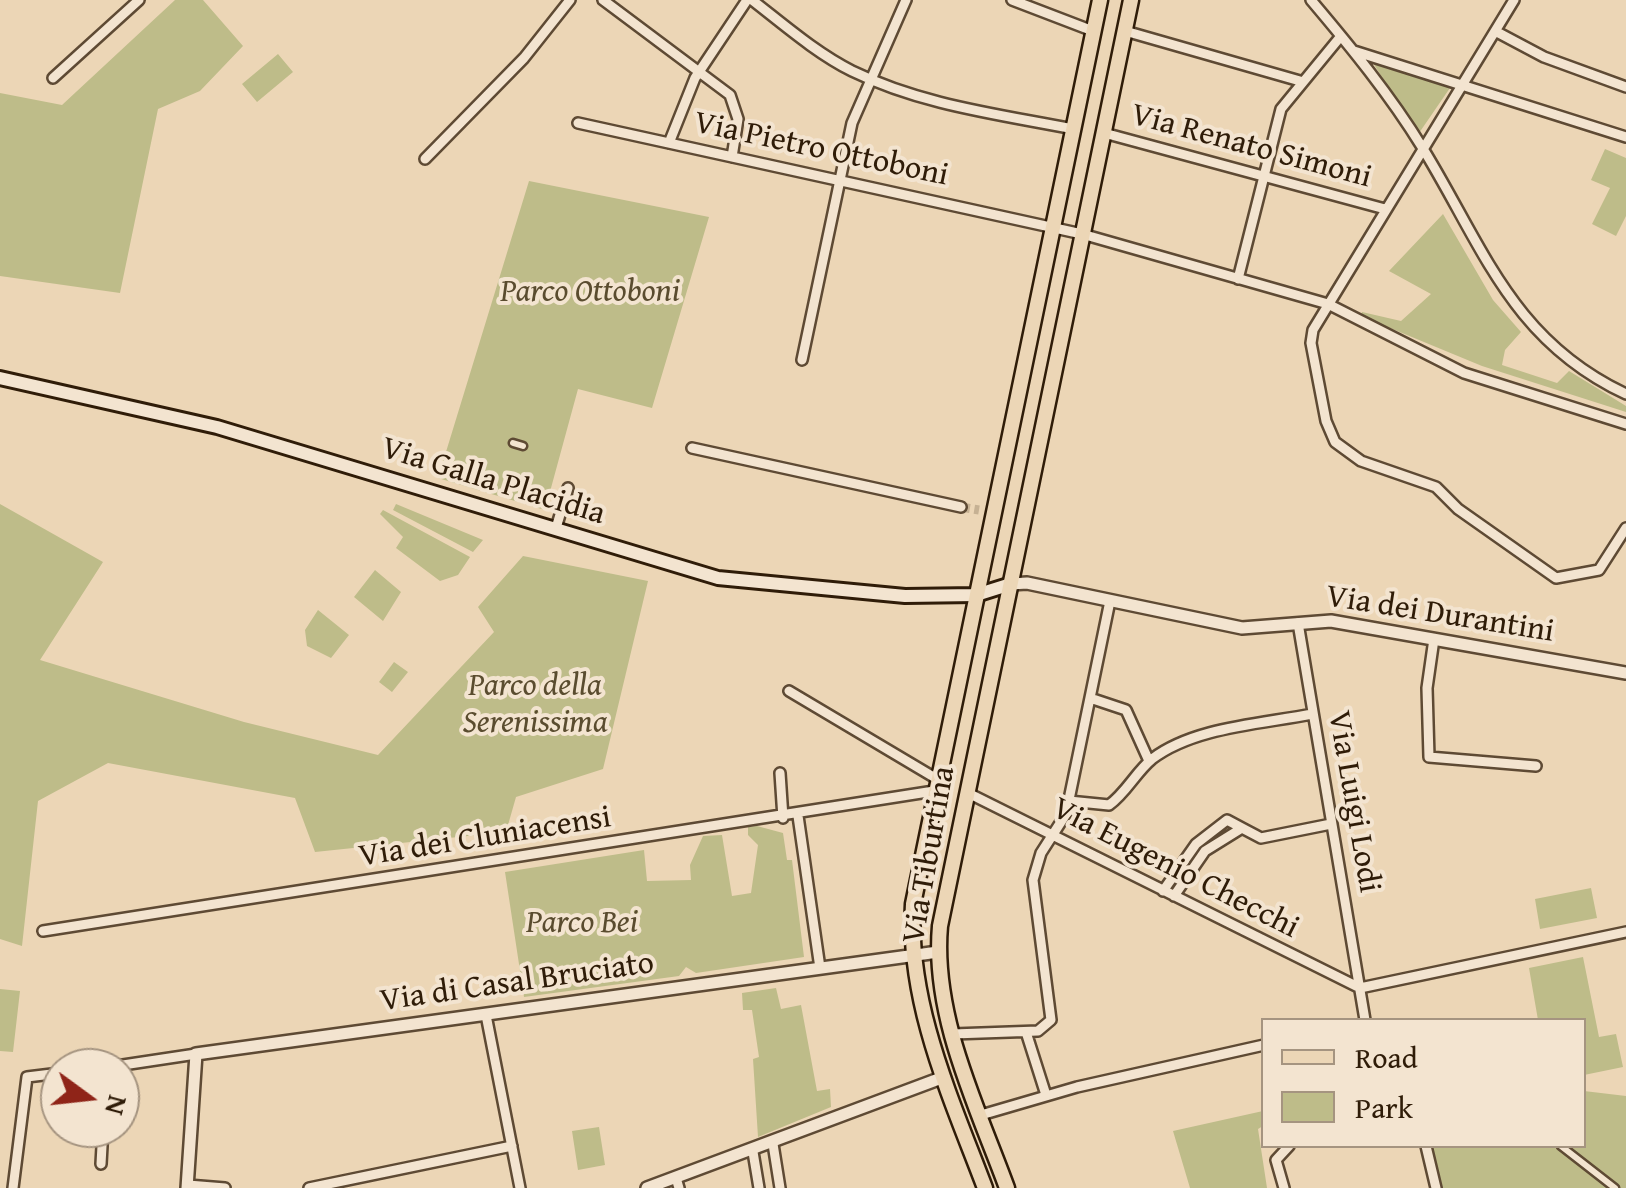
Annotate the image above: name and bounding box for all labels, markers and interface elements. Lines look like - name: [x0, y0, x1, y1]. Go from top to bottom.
- street label: Via Renato Simoni: [1127, 96, 1375, 198]
- street label: Via Pietro Ottoboni: [690, 104, 952, 196]
- park label: Parco Ottoboni: [500, 274, 680, 312]
- street label: Via Galla Placidia: [376, 430, 610, 534]
- street label: Via dei Durantini: [1323, 578, 1557, 652]
- park label: Parco della Serenissima: [462, 668, 608, 743]
- street label: Via Luigi Lodi: [1318, 708, 1388, 896]
- street label: Via Tiburtina: [896, 763, 964, 947]
- street label: Via Eugenio Checchi: [1045, 790, 1305, 948]
- street label: Via dei Cluniacensi: [356, 799, 614, 877]
- park label: Parco Bei: [526, 905, 638, 943]
- street label: Via di Casal Bruciato: [378, 945, 656, 1021]
- legend: [1261, 1018, 1586, 1148]
- text: Road: [1355, 1035, 1418, 1079]
- north arrow: [40, 1048, 140, 1148]
- text: Park: [1355, 1085, 1413, 1129]
- text: N: [95, 1091, 140, 1120]

